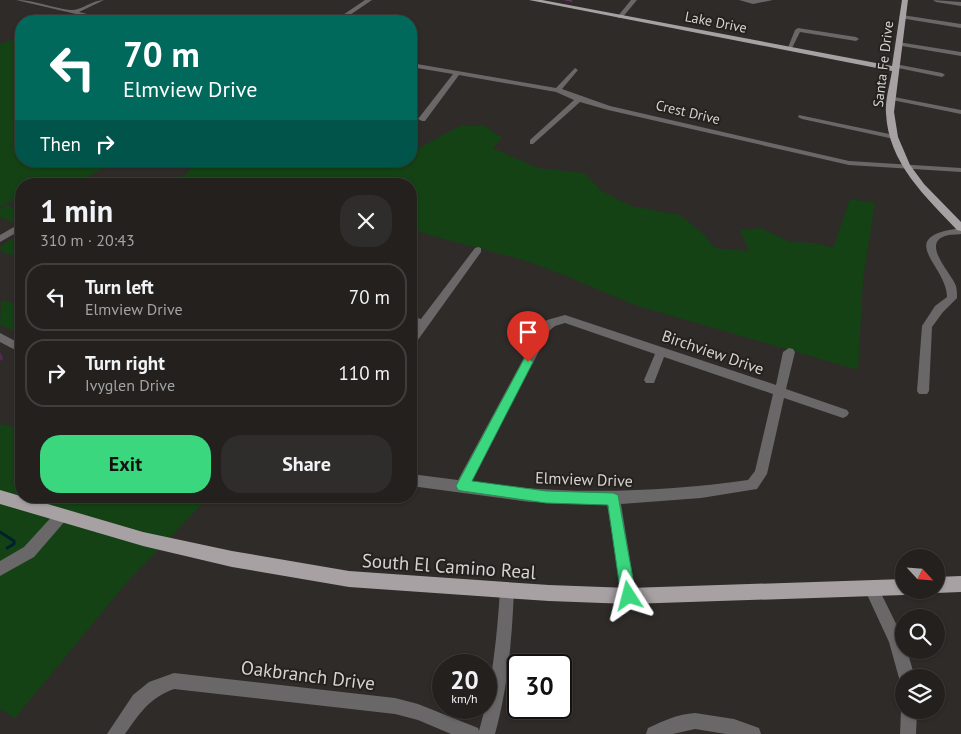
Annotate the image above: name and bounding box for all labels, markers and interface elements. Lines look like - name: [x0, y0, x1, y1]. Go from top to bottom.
- street label: Lake Drive: [684, 7, 748, 37]
- street label: Santa Fe Drive: [869, 20, 897, 108]
- text: 70 m: [123, 31, 200, 77]
- icon: left: [40, 35, 105, 100]
- text: Elmview Drive: [123, 75, 257, 103]
- street label: Crest Drive: [654, 96, 722, 128]
- icon: right: [91, 130, 119, 158]
- text: Then: [40, 132, 81, 156]
- text: 1 min: [40, 191, 113, 230]
- button: close: [340, 195, 392, 247]
- text: 310 m · 20:43: [40, 230, 135, 250]
- text: Turn left: [85, 275, 154, 299]
- icon: left: [42, 283, 70, 311]
- text: 70 m: [349, 285, 390, 309]
- text: Elmview Drive: [85, 299, 183, 319]
- pin: [507, 311, 549, 362]
- icon: arrive: [514, 318, 542, 346]
- street label: Birchview Drive: [659, 325, 767, 379]
- text: Turn right: [85, 351, 165, 375]
- icon: right: [42, 359, 70, 387]
- text: 110 m: [338, 361, 390, 385]
- text: Ivyglen Drive: [85, 375, 175, 395]
- button: Exit: [40, 435, 211, 493]
- button: Share: [221, 435, 392, 493]
- street label: Elmview Drive: [535, 467, 633, 491]
- street label: South El Camino Real: [361, 548, 537, 584]
- north arrow: [895, 549, 945, 599]
- map controls: [895, 549, 945, 719]
- position arrow: [602, 569, 654, 621]
- button: search: [895, 609, 945, 659]
- speed limit sign: 30: [507, 654, 572, 719]
- street label: Oakbranch Drive: [240, 655, 376, 695]
- text: 20: [450, 664, 479, 696]
- button: layers: [895, 669, 945, 719]
- text: km/h: [451, 691, 478, 706]

